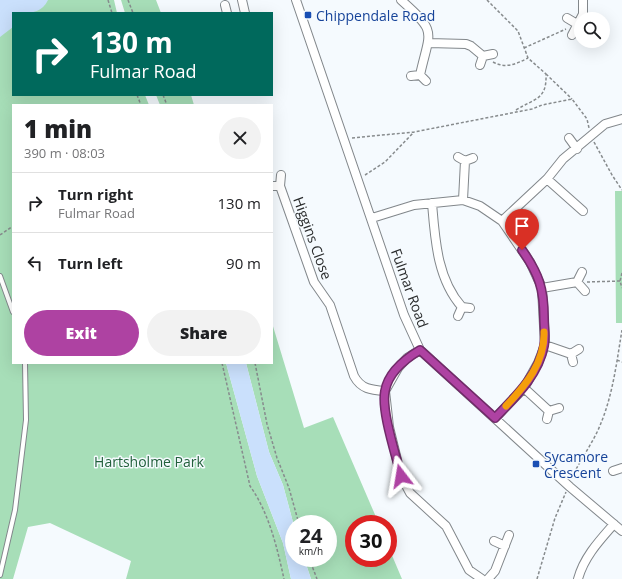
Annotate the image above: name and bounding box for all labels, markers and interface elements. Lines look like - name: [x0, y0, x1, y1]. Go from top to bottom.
- place label: Chippendale Road: [316, 6, 435, 25]
- marker: Chippendale Road: [303, 10, 313, 20]
- map controls: [574, 12, 610, 48]
- button: search: [574, 12, 610, 48]
- text: 130 m: [90, 23, 173, 61]
- icon: right: [24, 28, 76, 80]
- text: Fulmar Road: [90, 59, 197, 83]
- text: 1 min: [24, 112, 92, 145]
- button: close: [219, 117, 261, 159]
- text: 390 m · 08:03: [24, 144, 105, 162]
- text: Turn right: [58, 184, 133, 204]
- icon: right: [24, 192, 46, 214]
- text: 130 m: [217, 193, 261, 213]
- street label: Higgins Close: [289, 194, 337, 282]
- text: Fulmar Road: [58, 204, 135, 222]
- pin: [505, 209, 539, 250]
- icon: arrive: [511, 215, 533, 237]
- street label: Fulmar Road: [387, 246, 433, 330]
- icon: left: [24, 252, 46, 274]
- text: Turn left: [58, 253, 123, 273]
- text: 90 m: [226, 253, 261, 273]
- button: Exit: [24, 310, 139, 356]
- button: Share: [147, 310, 261, 356]
- place label: Sycamore Crescent: [544, 447, 608, 482]
- park label: Hartsholme Park: [94, 452, 205, 471]
- position arrow: [380, 455, 422, 497]
- marker: Sycamore Crescent: [531, 459, 541, 469]
- speed limit sign: 30: [345, 515, 397, 567]
- text: 24: [300, 522, 322, 549]
- text: km/h: [299, 544, 323, 558]

